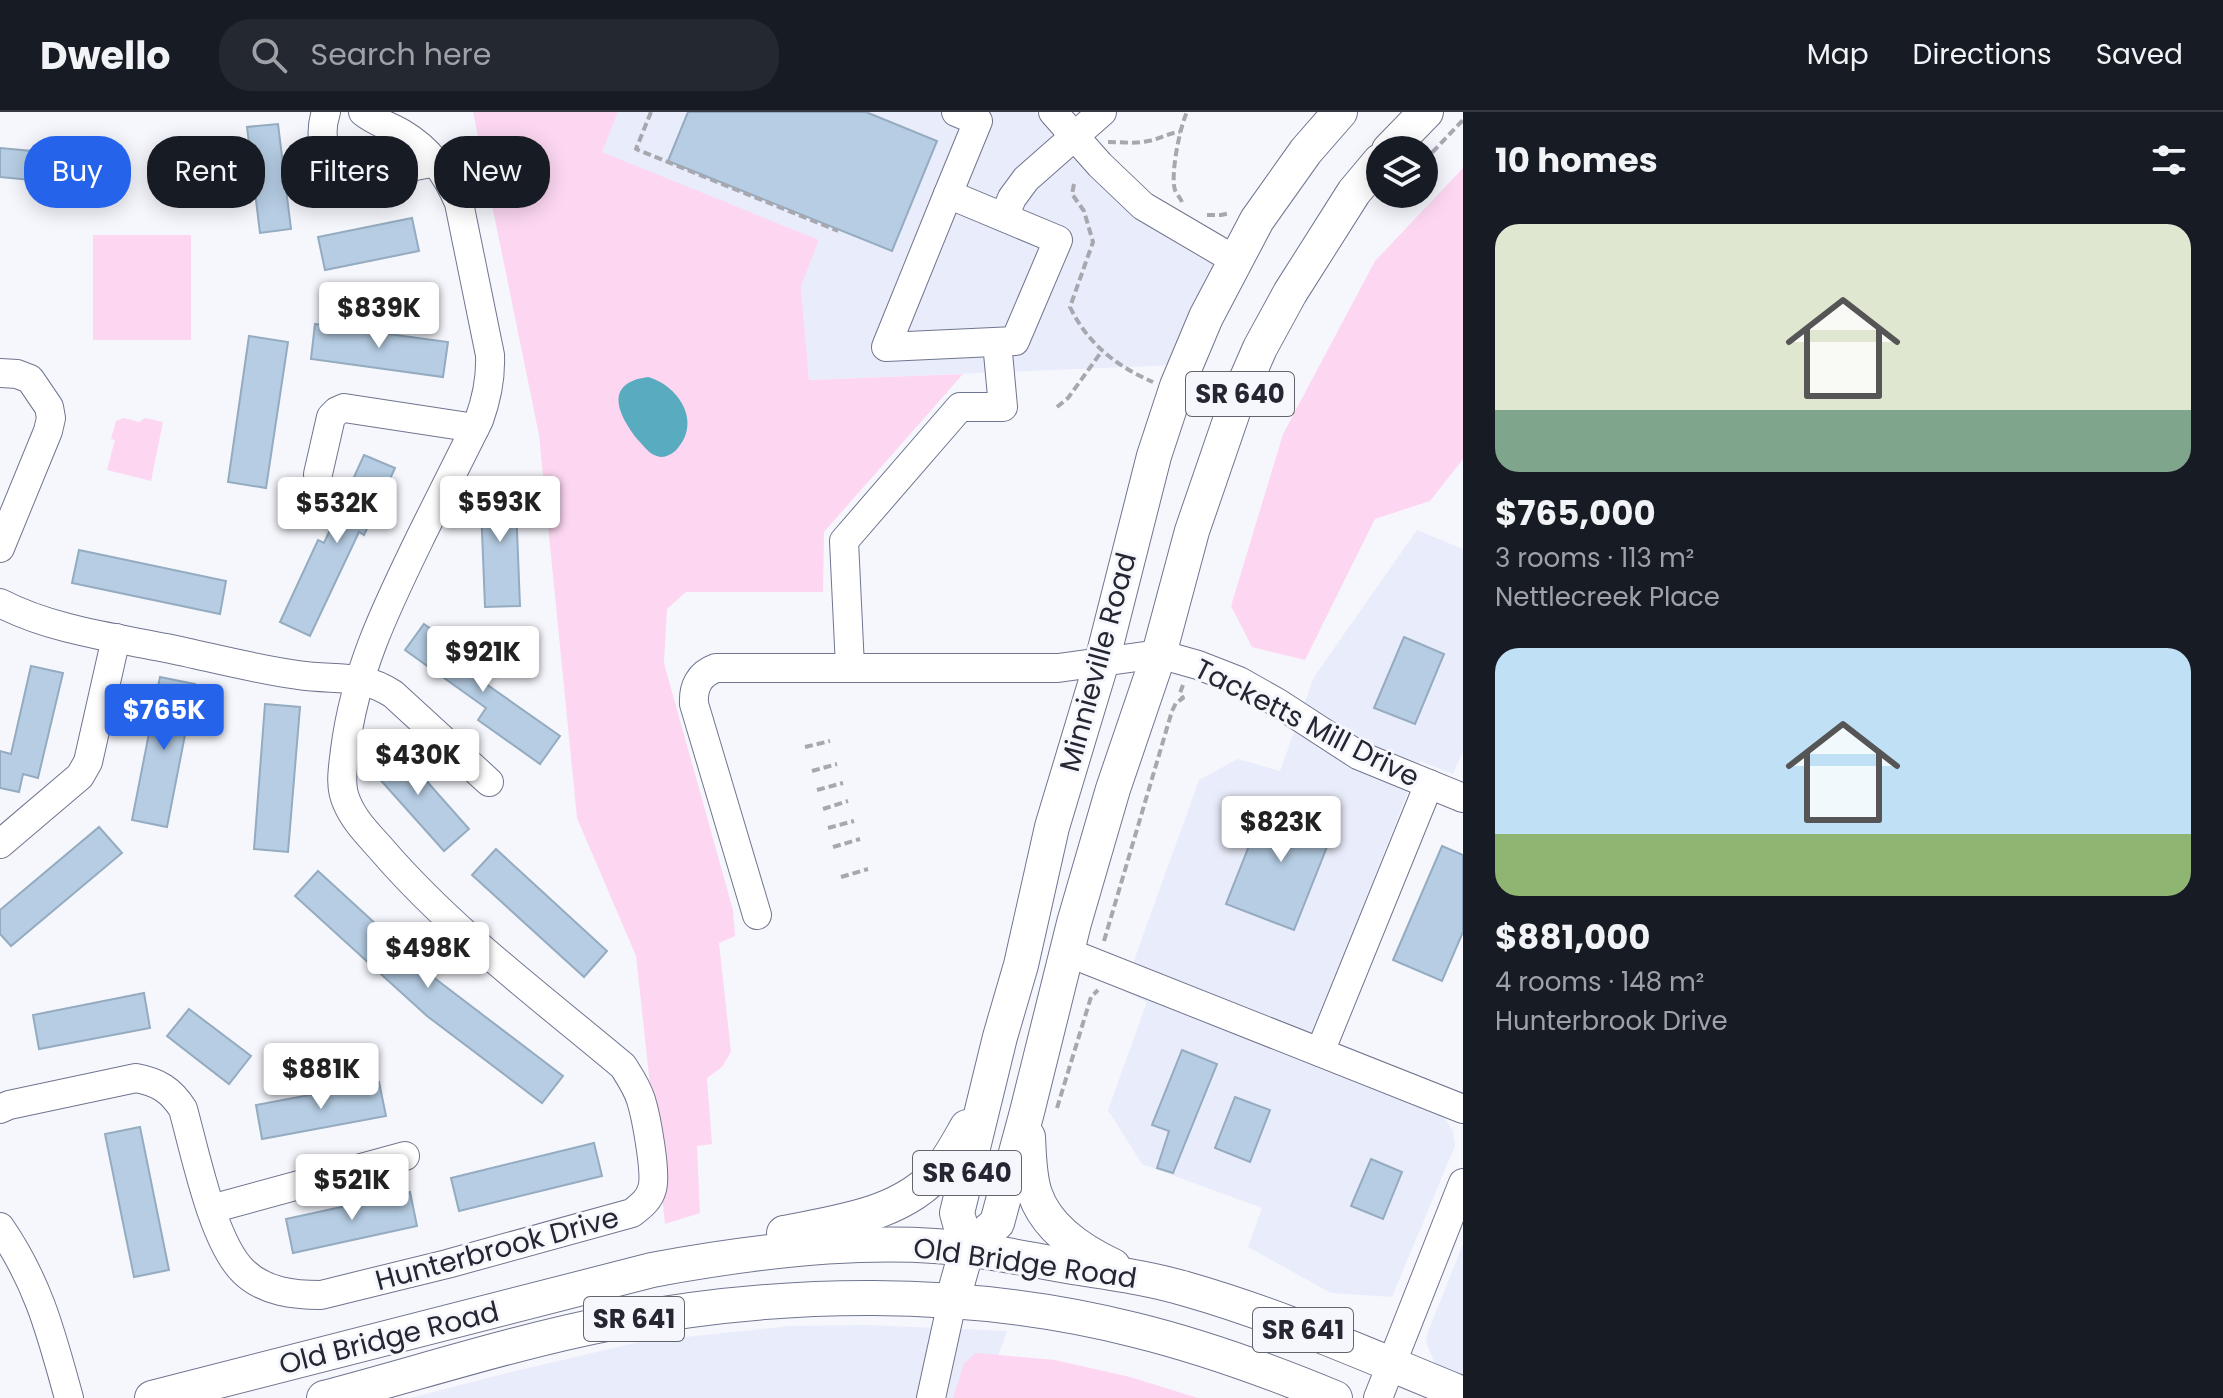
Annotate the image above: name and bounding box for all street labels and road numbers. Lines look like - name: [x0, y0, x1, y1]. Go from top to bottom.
- road number: SR 640: [1186, 372, 1294, 416]
- street label: Minnieville Road: [1050, 548, 1146, 776]
- street label: Tacketts Mill Drive: [1188, 649, 1426, 797]
- road number: SR 640: [913, 1151, 1021, 1195]
- street label: Hunterbrook Drive: [371, 1198, 623, 1300]
- street label: Old Bridge Road: [911, 1228, 1139, 1298]
- street label: Old Bridge Road: [275, 1292, 503, 1384]
- road number: SR 641: [584, 1297, 684, 1341]
- road number: SR 641: [1253, 1308, 1353, 1352]

